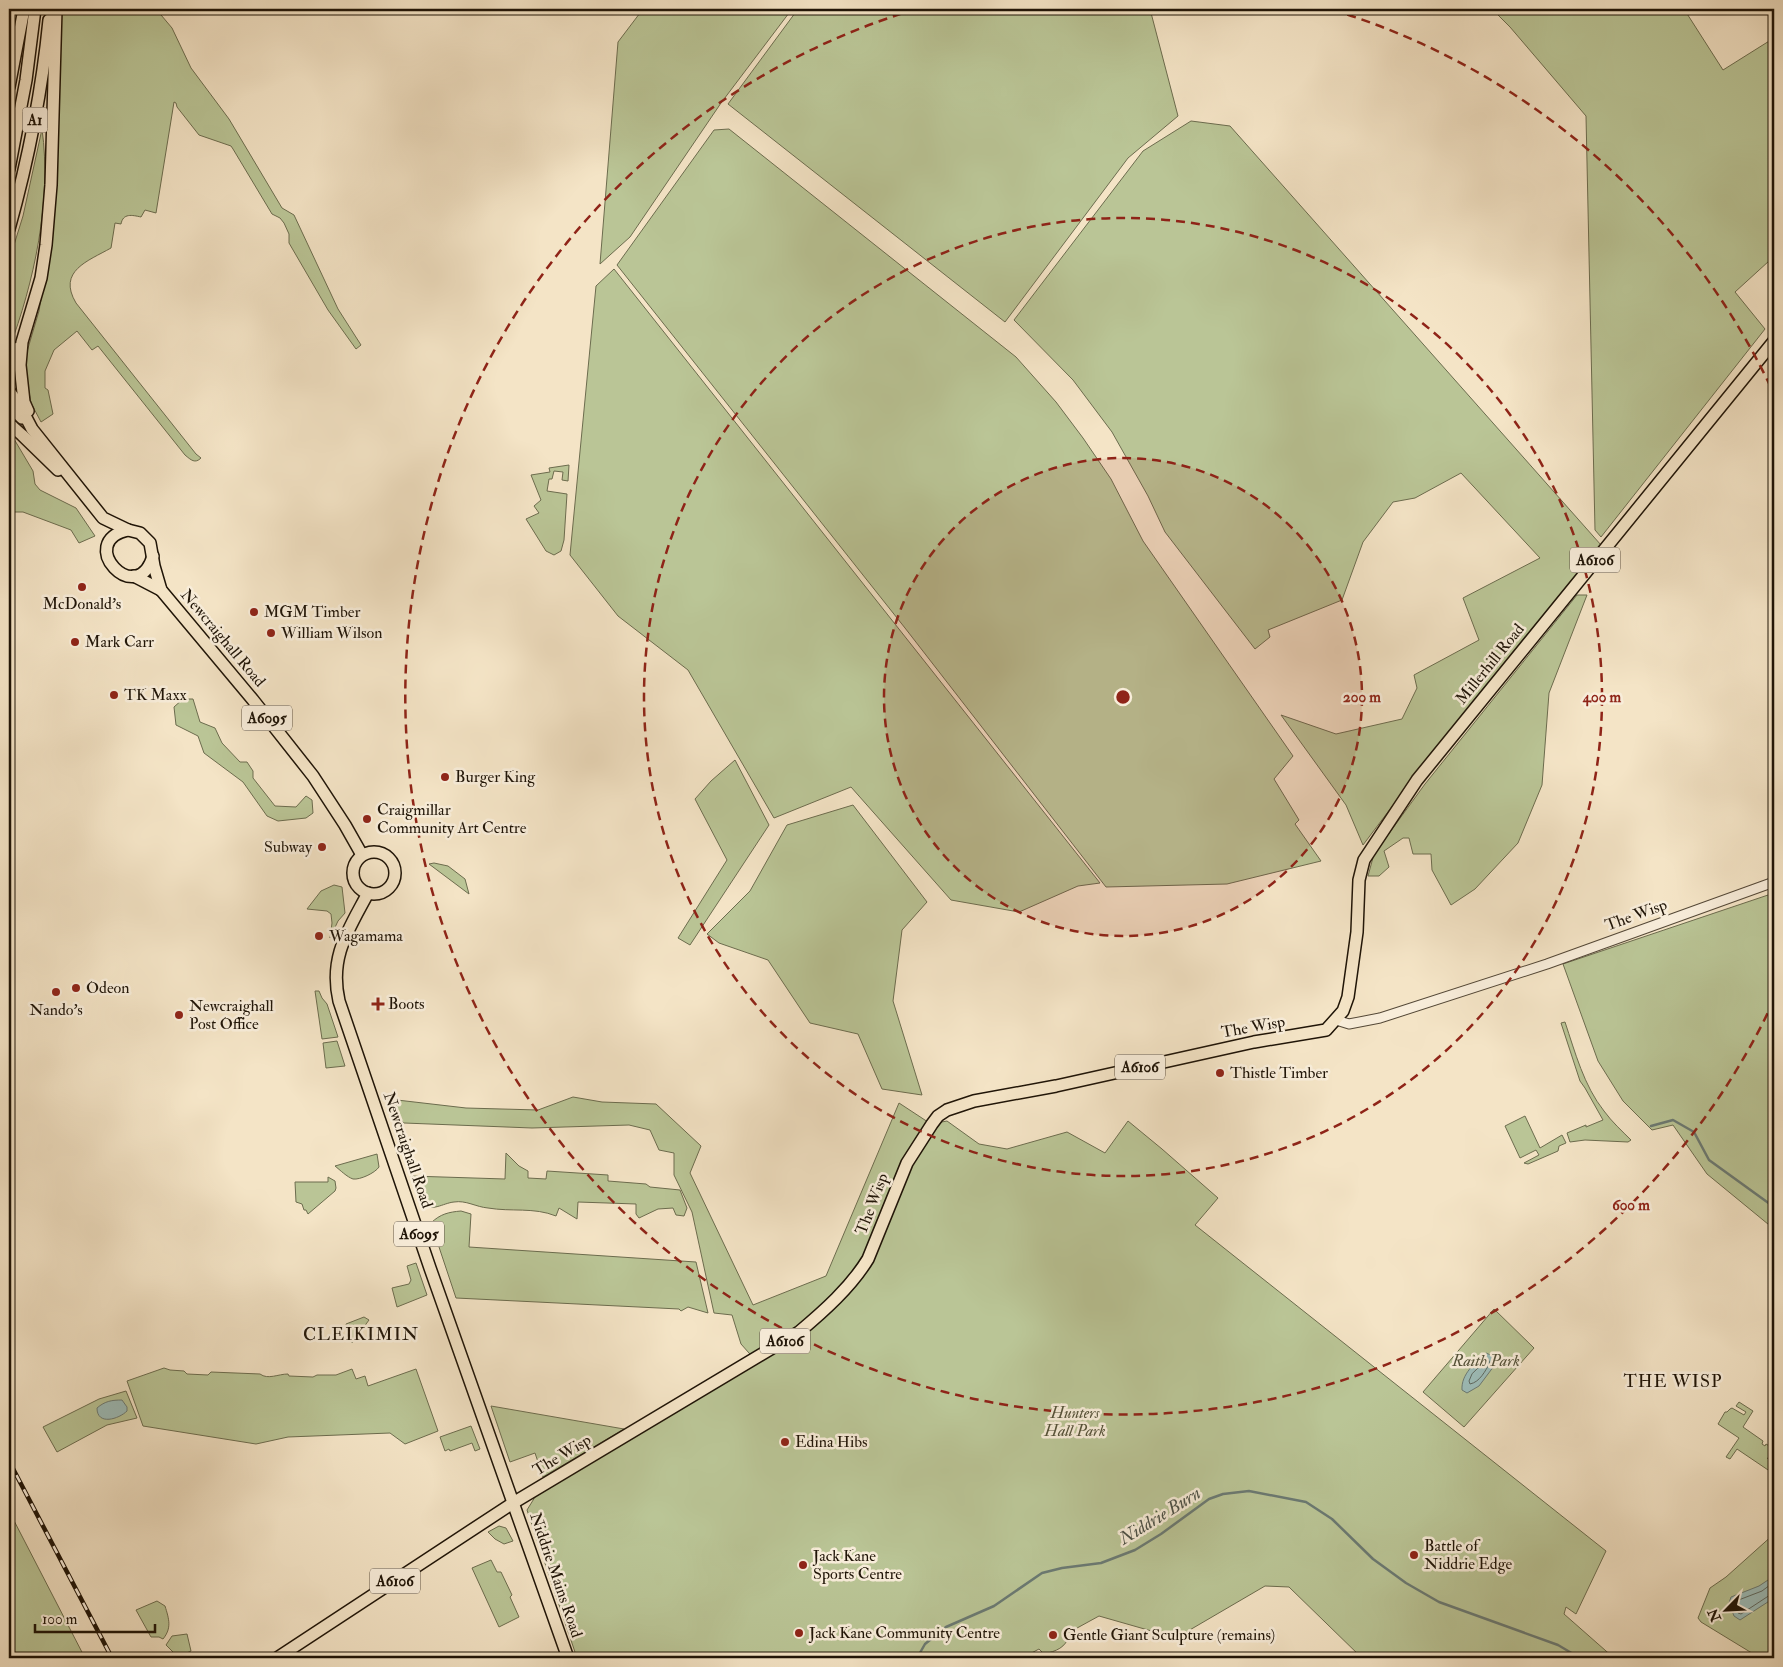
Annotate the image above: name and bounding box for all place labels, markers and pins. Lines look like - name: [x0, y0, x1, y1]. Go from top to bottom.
- marker: McDonald's: [76, 581, 88, 593]
- place label: McDonald's: [43, 594, 121, 614]
- place label: MGM Timber: [264, 602, 360, 622]
- marker: MGM Timber: [248, 606, 260, 618]
- place label: William Wilson: [280, 623, 382, 643]
- marker: William Wilson: [265, 627, 277, 639]
- place label: Mark Carr: [85, 632, 154, 652]
- marker: Mark Carr: [69, 636, 81, 648]
- place label: TK Maxx: [124, 685, 187, 705]
- centre of rings: [1114, 688, 1132, 706]
- marker: TK Maxx: [108, 689, 120, 701]
- place label: Burger King: [455, 767, 536, 787]
- marker: Burger King: [439, 771, 451, 783]
- place label: Craigmillar Community Art Centre: [377, 800, 527, 838]
- marker: Craigmillar Community Art Centre: [361, 813, 373, 825]
- place label: Subway: [264, 837, 313, 857]
- marker: Subway: [316, 841, 328, 853]
- place label: Wagamama: [328, 926, 403, 946]
- marker: Wagamama: [313, 930, 325, 942]
- place label: Odeon: [86, 978, 130, 998]
- marker: Odeon: [70, 982, 82, 994]
- marker: Nando's: [50, 986, 62, 998]
- place label: Boots: [388, 994, 425, 1014]
- place label: Newcraighall Post Office: [189, 996, 274, 1034]
- marker: Boots: [372, 998, 384, 1010]
- place label: Nando's: [29, 1000, 83, 1020]
- marker: Newcraighall Post Office: [173, 1009, 185, 1021]
- place label: Thistle Timber: [1230, 1063, 1328, 1083]
- marker: Thistle Timber: [1214, 1067, 1226, 1079]
- place label: Edina Hibs: [795, 1432, 867, 1452]
- marker: Edina Hibs: [779, 1436, 791, 1448]
- place label: Battle of Niddrie Edge: [1424, 1536, 1513, 1574]
- place label: Jack Kane Sports Centre: [812, 1546, 902, 1585]
- marker: Battle of Niddrie Edge: [1408, 1549, 1420, 1561]
- marker: Jack Kane Sports Centre: [797, 1559, 809, 1571]
- place label: Jack Kane Community Centre: [808, 1623, 1000, 1644]
- place label: Gentle Giant Sculpture (remains): [1063, 1625, 1275, 1646]
- marker: Jack Kane Community Centre: [793, 1627, 805, 1639]
- marker: Gentle Giant Sculpture (remains): [1047, 1629, 1059, 1641]

